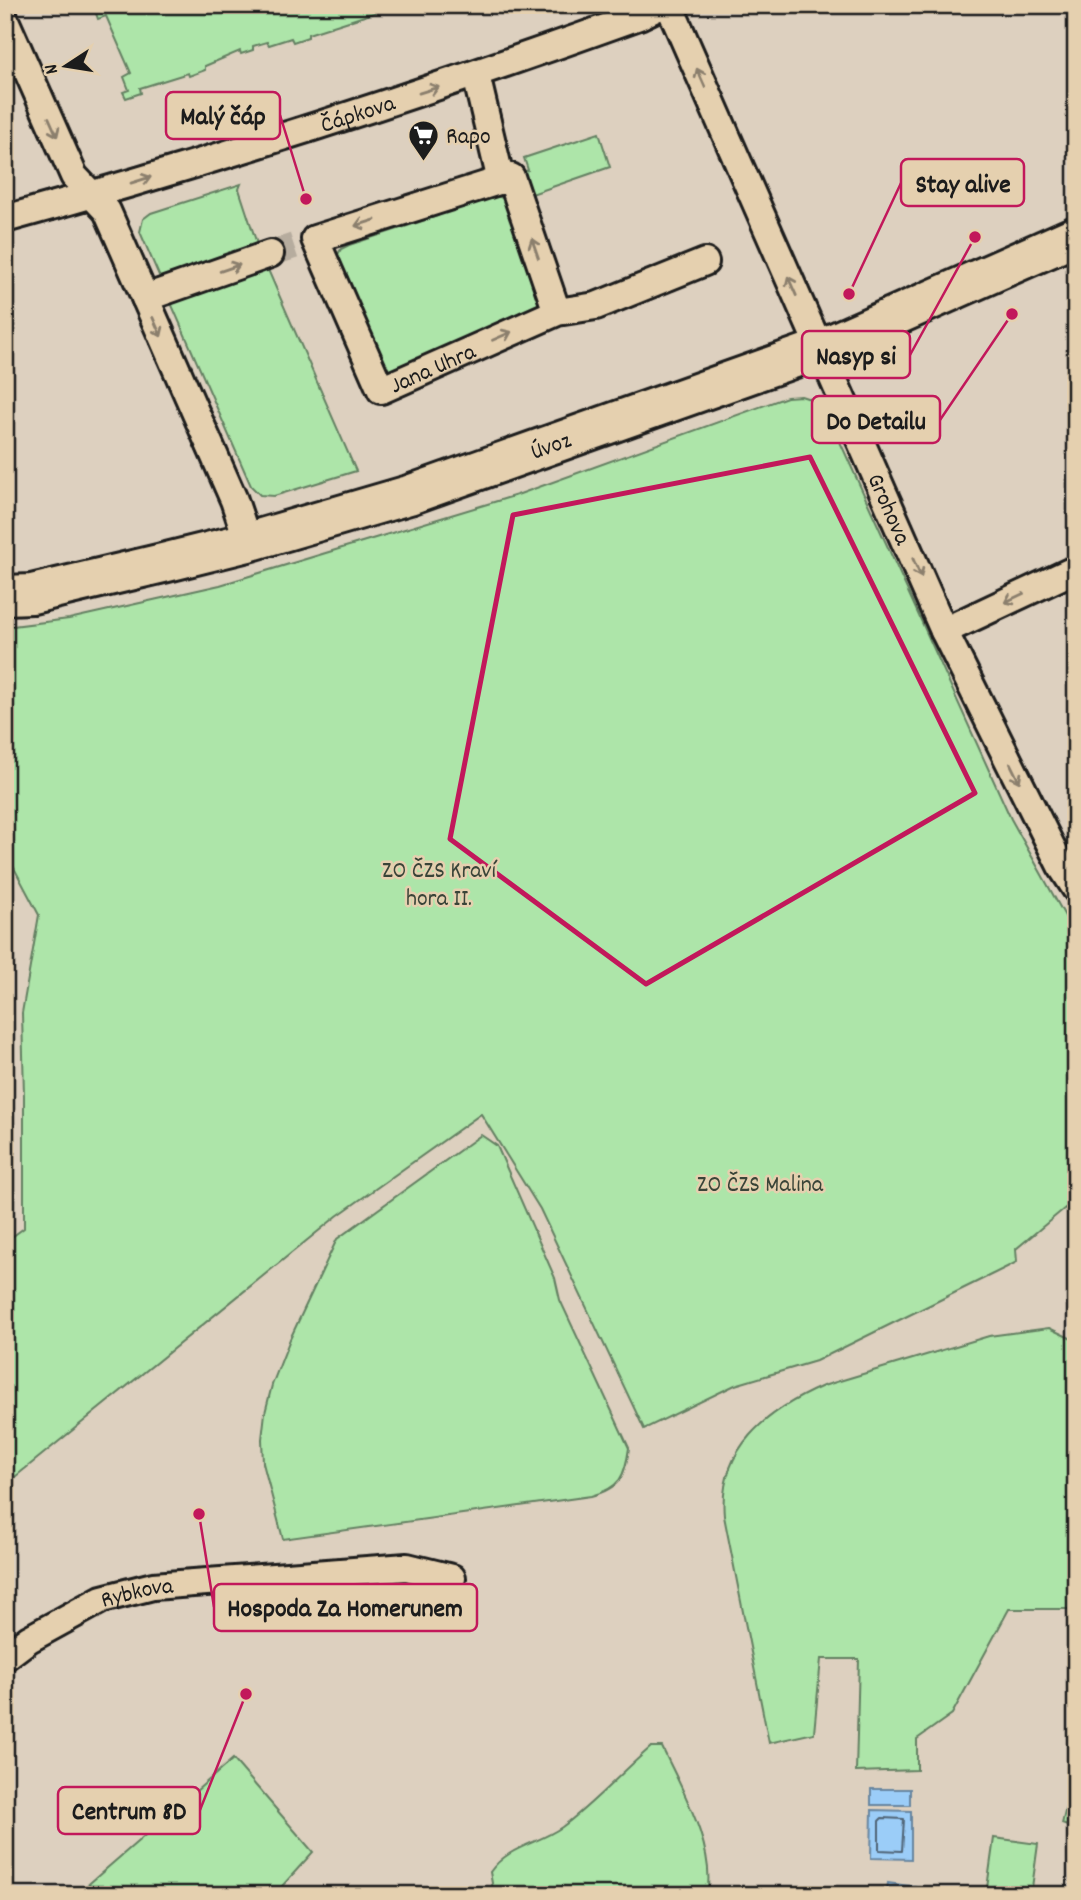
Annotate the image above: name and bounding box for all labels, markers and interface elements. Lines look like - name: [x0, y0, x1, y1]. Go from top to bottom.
- north arrow: [32, 32, 102, 102]
- text: N: [39, 61, 67, 76]
- one-way arrow: [694, 68, 707, 89]
- one-way arrow: [417, 82, 439, 95]
- street label: Čápkova: [317, 87, 401, 144]
- callout: Malý čáp: [166, 92, 280, 139]
- text: Malý čáp: [180, 100, 266, 137]
- one-way arrow: [47, 116, 60, 137]
- supermarket icon: Rapo: [406, 118, 440, 162]
- place label: Rapo: [446, 121, 491, 155]
- callout: Stay alive: [901, 159, 1024, 206]
- text: Stay alive: [915, 168, 1011, 205]
- one-way arrow: [130, 172, 152, 185]
- one-way arrow: [354, 218, 376, 231]
- one-way arrow: [528, 237, 540, 259]
- one-way arrow: [219, 261, 241, 273]
- one-way arrow: [785, 276, 798, 298]
- one-way arrow: [151, 316, 164, 337]
- one-way arrow: [491, 329, 513, 342]
- callout: Nasyp si: [802, 331, 910, 378]
- street label: Jana Uhra: [385, 336, 482, 404]
- text: Nasyp si: [816, 340, 896, 377]
- callout: Do Detailu: [812, 396, 940, 443]
- text: Do Detailu: [826, 405, 926, 442]
- street label: Úvoz: [527, 425, 576, 470]
- street label: Grohova: [857, 469, 918, 551]
- one-way arrow: [911, 557, 924, 578]
- one-way arrow: [1004, 592, 1025, 605]
- one-way arrow: [1009, 762, 1023, 783]
- park label: ZO ČZS Kraví hora II.: [382, 855, 498, 917]
- park label: ZO ČZS Malina: [697, 1169, 824, 1203]
- street label: Rybkova: [98, 1570, 175, 1619]
- callout: Hospoda Za Homerunem: [214, 1584, 477, 1631]
- text: Hospoda Za Homerunem: [227, 1592, 463, 1629]
- callout: Centrum 8D: [58, 1787, 200, 1834]
- text: Centrum 8D: [72, 1795, 187, 1832]

